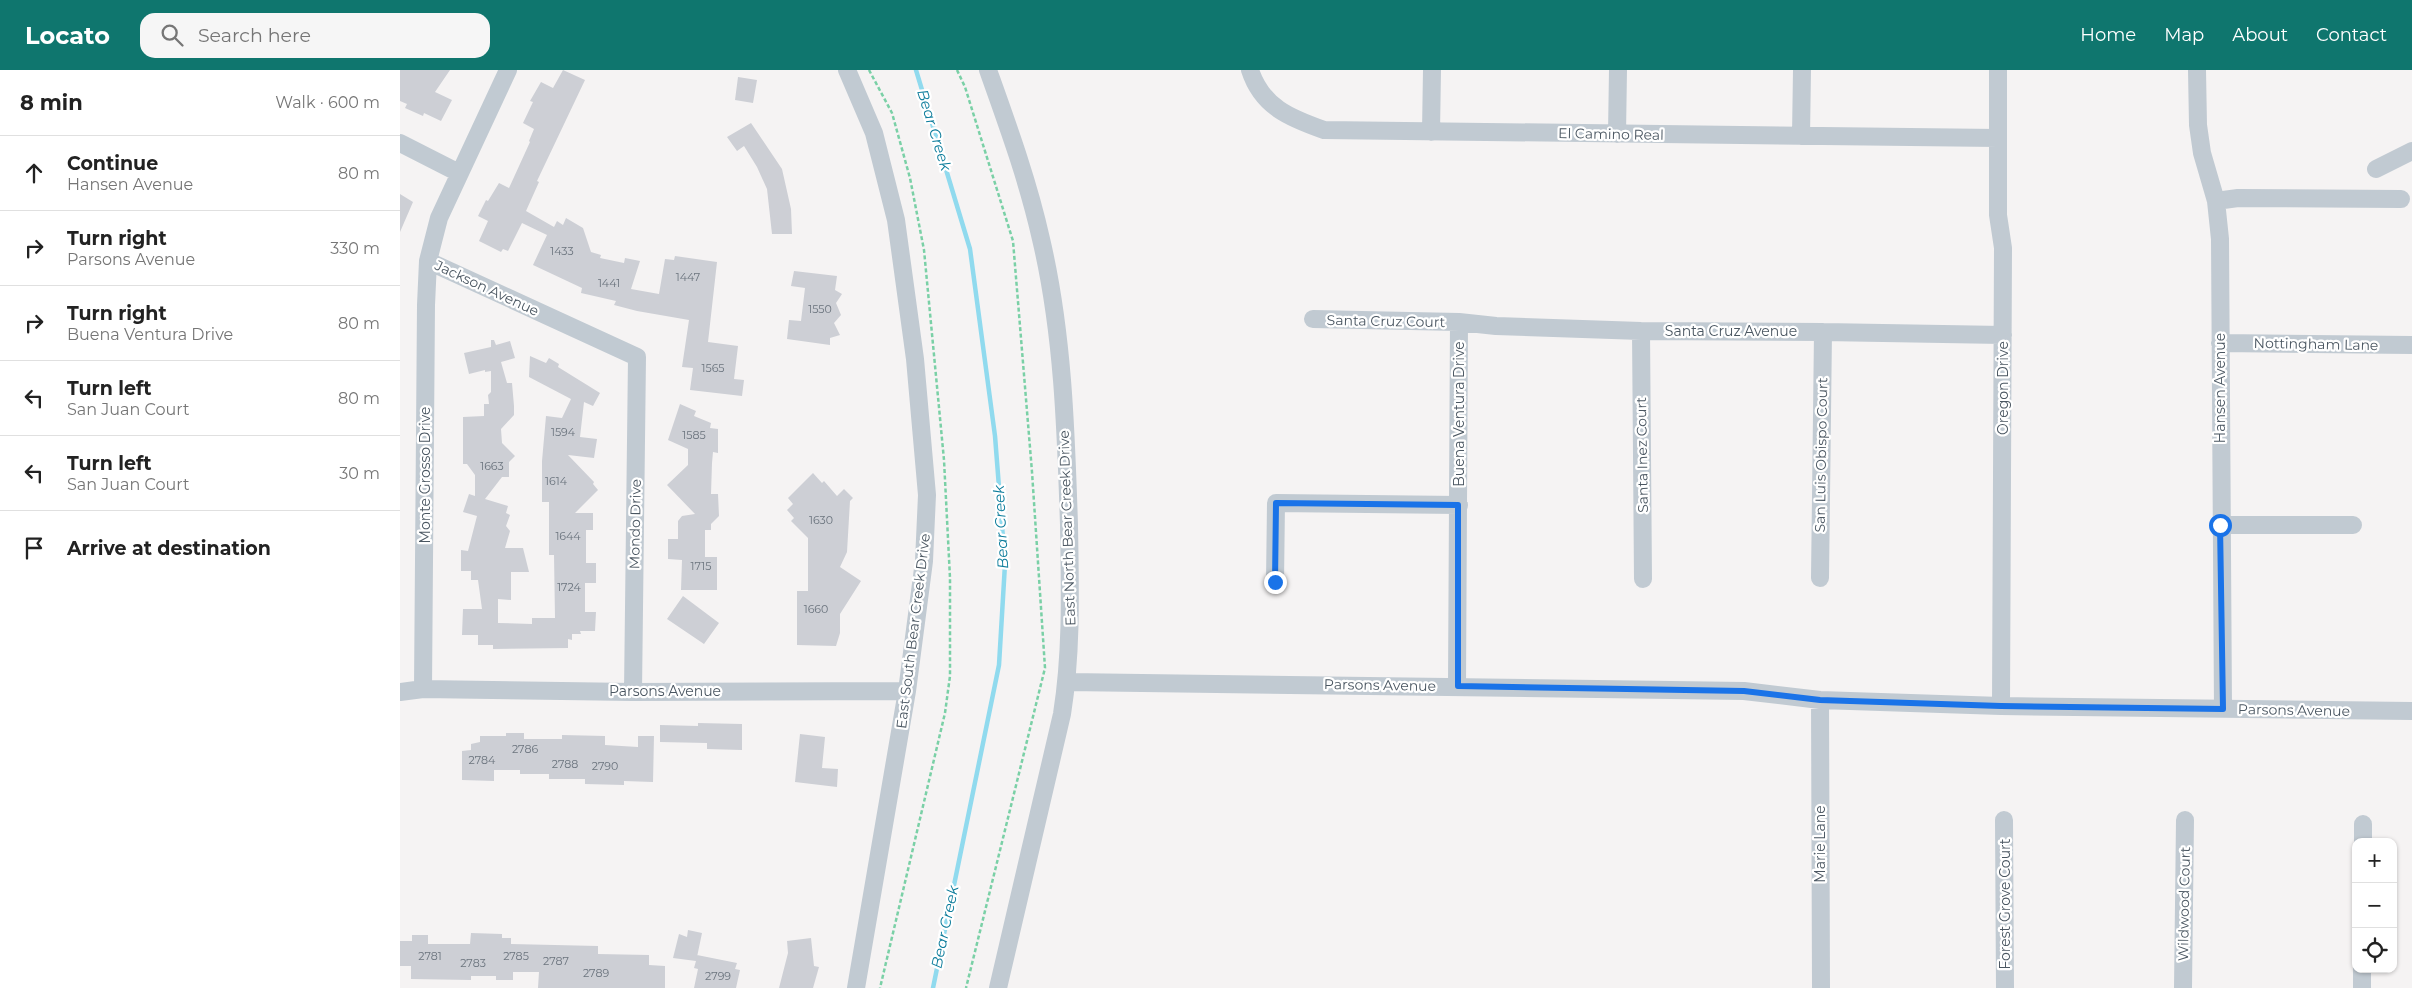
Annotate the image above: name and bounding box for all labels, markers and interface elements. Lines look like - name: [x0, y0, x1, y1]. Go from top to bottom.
- search box: [140, 13, 490, 58]
- text: Locato: [25, 21, 110, 50]
- icon: search: [158, 21, 186, 49]
- text: Search here: [198, 24, 311, 47]
- text: Home: [2080, 24, 2136, 46]
- text: Map: [2164, 24, 2204, 46]
- text: About: [2232, 24, 2288, 46]
- text: Contact: [2316, 24, 2387, 46]
- water label: Bear Creek: [913, 87, 956, 174]
- text: 8 min: [20, 90, 83, 115]
- text: Walk · 600 m: [275, 93, 380, 112]
- street label: El Camino Real: [1558, 124, 1664, 144]
- text: Continue: [67, 152, 158, 175]
- icon: ahead: [20, 159, 48, 187]
- text: 80 m: [338, 164, 380, 183]
- text: Hansen Avenue: [67, 175, 193, 194]
- text: Turn right: [67, 227, 167, 250]
- icon: right: [20, 234, 48, 262]
- text: 330 m: [330, 239, 380, 258]
- house number: 1433: [550, 244, 574, 258]
- text: Parsons Avenue: [67, 250, 195, 269]
- street label: Jackson Avenue: [431, 256, 542, 320]
- house number: 1447: [676, 270, 700, 284]
- house number: 1441: [598, 276, 620, 290]
- text: Turn right: [67, 302, 167, 325]
- house number: 1550: [808, 302, 832, 316]
- icon: right: [20, 309, 48, 337]
- street label: Santa Cruz Court: [1326, 311, 1446, 331]
- text: 80 m: [338, 314, 380, 333]
- street label: Santa Cruz Avenue: [1665, 322, 1797, 340]
- text: Buena Ventura Drive: [67, 325, 233, 344]
- street label: Hansen Avenue: [2211, 333, 2229, 443]
- street label: Nottingham Lane: [2253, 334, 2379, 354]
- street label: Buena Ventura Drive: [1450, 341, 1468, 487]
- street label: Oregon Drive: [1994, 341, 2012, 435]
- house number: 1565: [701, 361, 725, 375]
- text: Turn left: [67, 377, 152, 400]
- street label: San Luis Obispo Court: [1811, 377, 1831, 533]
- icon: left: [20, 384, 48, 412]
- text: 80 m: [338, 389, 380, 408]
- street label: Santa Inez Court: [1632, 397, 1652, 513]
- text: San Juan Court: [67, 400, 189, 419]
- street label: Monte Grosso Drive: [416, 407, 434, 543]
- house number: 1594: [551, 425, 576, 439]
- house number: 1585: [682, 428, 706, 442]
- street label: East North Bear Creek Drive: [1055, 430, 1079, 626]
- text: Turn left: [67, 452, 152, 475]
- icon: left: [20, 459, 48, 487]
- house number: 1663: [480, 459, 504, 473]
- text: 30 m: [339, 464, 380, 483]
- house number: 1614: [545, 474, 568, 488]
- text: San Juan Court: [67, 475, 189, 494]
- street label: Mondo Drive: [625, 479, 645, 569]
- water label: Bear Creek: [989, 483, 1012, 570]
- house number: 1630: [809, 513, 833, 527]
- route start: [2209, 514, 2232, 537]
- house number: 1644: [555, 529, 581, 543]
- street label: East South Bear Creek Drive: [892, 532, 934, 730]
- icon: arrive: [20, 534, 48, 562]
- text: Arrive at destination: [67, 537, 271, 560]
- house number: 1715: [691, 559, 711, 573]
- route end: [1264, 571, 1287, 594]
- house number: 1724: [557, 580, 582, 594]
- house number: 1660: [804, 602, 828, 616]
- street label: Parsons Avenue: [1324, 675, 1436, 695]
- street label: Parsons Avenue: [609, 682, 721, 700]
- street label: Parsons Avenue: [2238, 700, 2350, 720]
- house number: 2786: [512, 742, 538, 756]
- house number: 2784: [469, 753, 496, 767]
- house number: 2788: [552, 757, 578, 771]
- house number: 2790: [592, 759, 618, 773]
- street label: Marie Lane: [1811, 805, 1829, 883]
- street label: Forest Grove Court: [1996, 838, 2014, 970]
- map controls: [2352, 838, 2397, 973]
- button: +: [2352, 838, 2397, 883]
- street label: Wildwood Court: [2174, 846, 2194, 961]
- water label: Bear Creek: [926, 883, 963, 970]
- button: −: [2352, 883, 2397, 928]
- button: locate: [2352, 928, 2397, 973]
- house number: 2781: [418, 949, 442, 963]
- house number: 2785: [503, 949, 529, 963]
- house number: 2787: [543, 954, 569, 968]
- house number: 2783: [460, 956, 486, 970]
- house number: 2789: [583, 966, 609, 980]
- house number: 2799: [705, 969, 731, 983]

